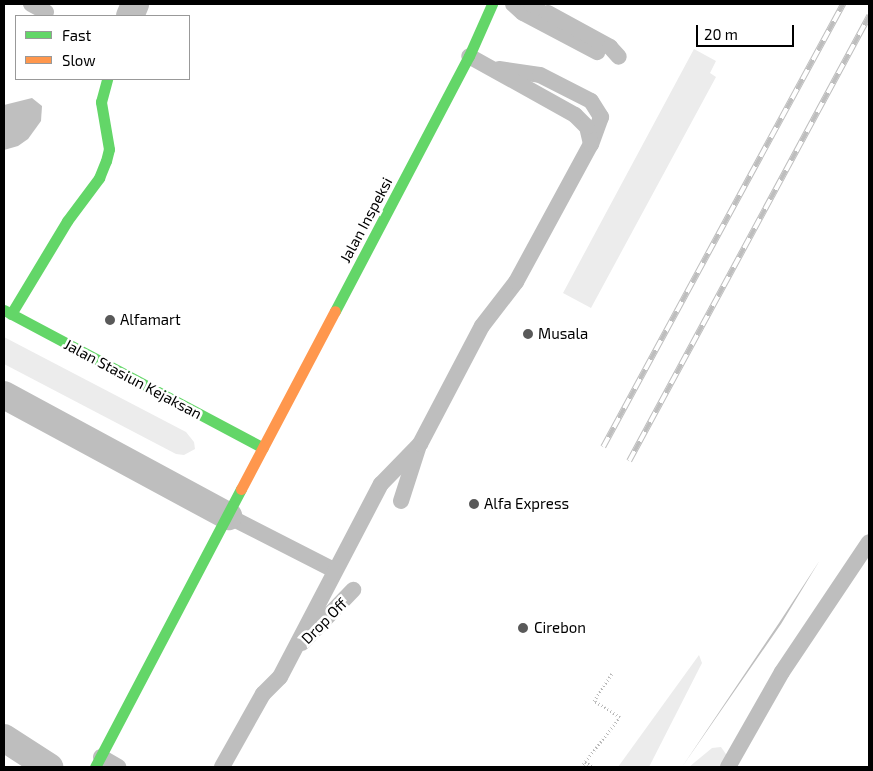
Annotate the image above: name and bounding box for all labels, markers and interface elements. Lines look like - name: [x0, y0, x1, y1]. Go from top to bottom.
- legend: [15, 15, 190, 80]
- scale bar: [698, 15, 796, 47]
- text: 20 m: [704, 25, 738, 43]
- text: Fast: [62, 26, 91, 44]
- text: Slow: [62, 51, 96, 69]
- street label: Jalan Inspeksi: [336, 174, 396, 266]
- place label: Alfamart: [120, 311, 181, 329]
- marker: Alfamart: [104, 314, 116, 326]
- place label: Musala: [538, 325, 588, 343]
- marker: Musala: [522, 328, 534, 340]
- street label: Jalan Stasiun Kejaksan: [61, 335, 205, 423]
- place label: Alfa Express: [484, 495, 569, 513]
- marker: Alfa Express: [468, 498, 480, 510]
- street label: Drop Off: [297, 594, 351, 648]
- place label: Cirebon: [534, 619, 586, 637]
- marker: Cirebon: [516, 621, 530, 635]

